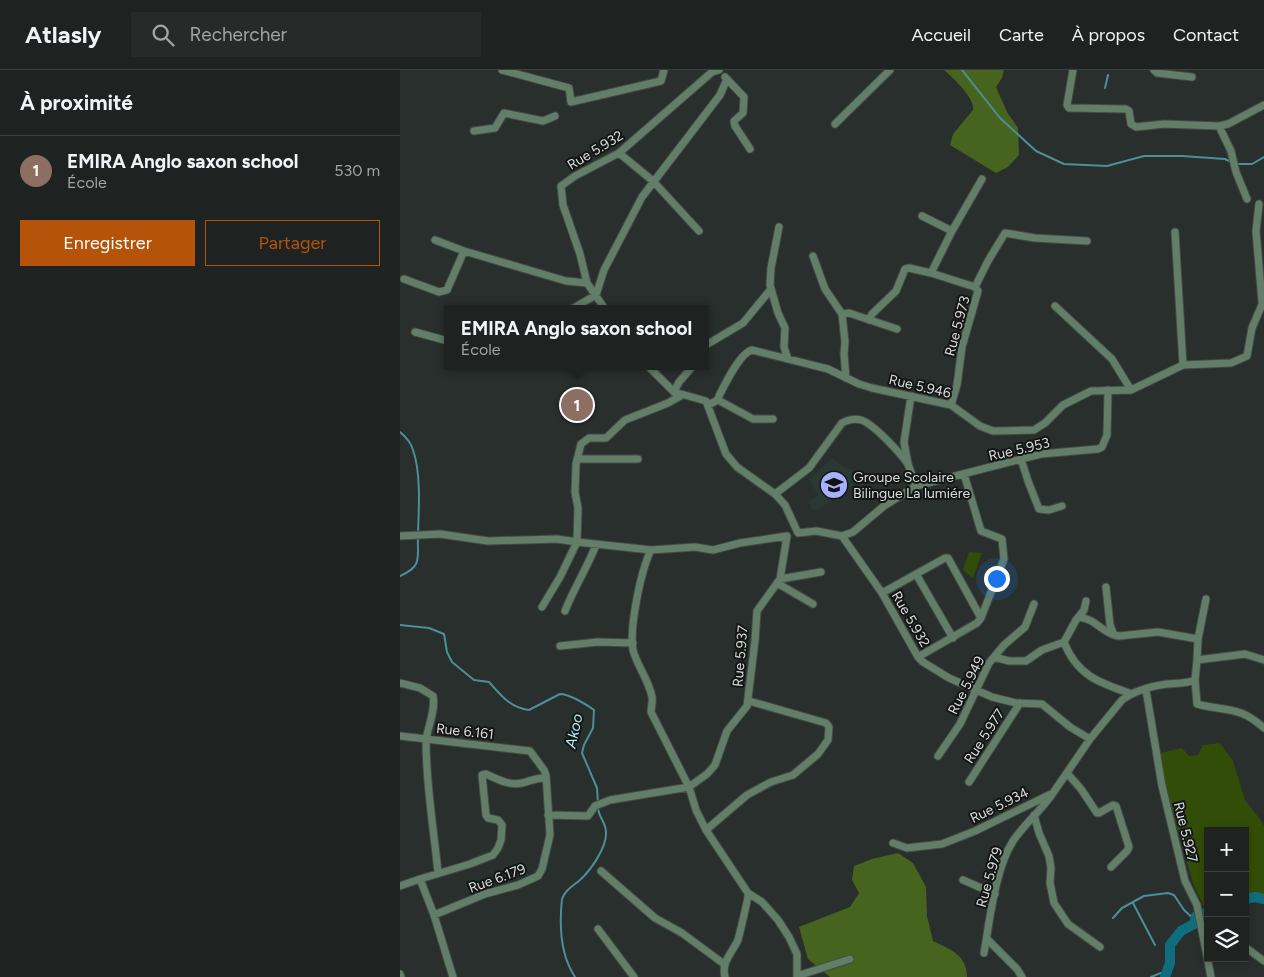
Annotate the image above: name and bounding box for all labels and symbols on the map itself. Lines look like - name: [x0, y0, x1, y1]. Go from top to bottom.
- street label: Rue 5.932: [564, 127, 626, 174]
- street label: Rue 5.973: [941, 294, 974, 358]
- street label: Rue 5.946: [887, 371, 953, 402]
- pin: 1: [561, 386, 593, 424]
- street label: Rue 5.953: [987, 434, 1051, 465]
- place label: Groupe Scolaire Bilingue La lumiére: [853, 469, 970, 502]
- school or university icon: Groupe Scolaire Bilingue La lumiére: [819, 470, 849, 500]
- your location: [984, 566, 1010, 592]
- street label: Rue 5.932: [888, 588, 933, 650]
- street label: Rue 5.937: [729, 624, 752, 688]
- street label: Rue 5.949: [945, 653, 988, 717]
- street label: Rue 5.977: [961, 705, 1009, 767]
- water label: Akoo: [561, 712, 586, 751]
- street label: Rue 6.161: [435, 720, 495, 743]
- street label: Rue 5.934: [967, 784, 1031, 827]
- street label: Rue 5.927: [1170, 800, 1201, 865]
- street label: Rue 5.979: [973, 845, 1006, 909]
- street label: Rue 6.179: [466, 860, 528, 897]

